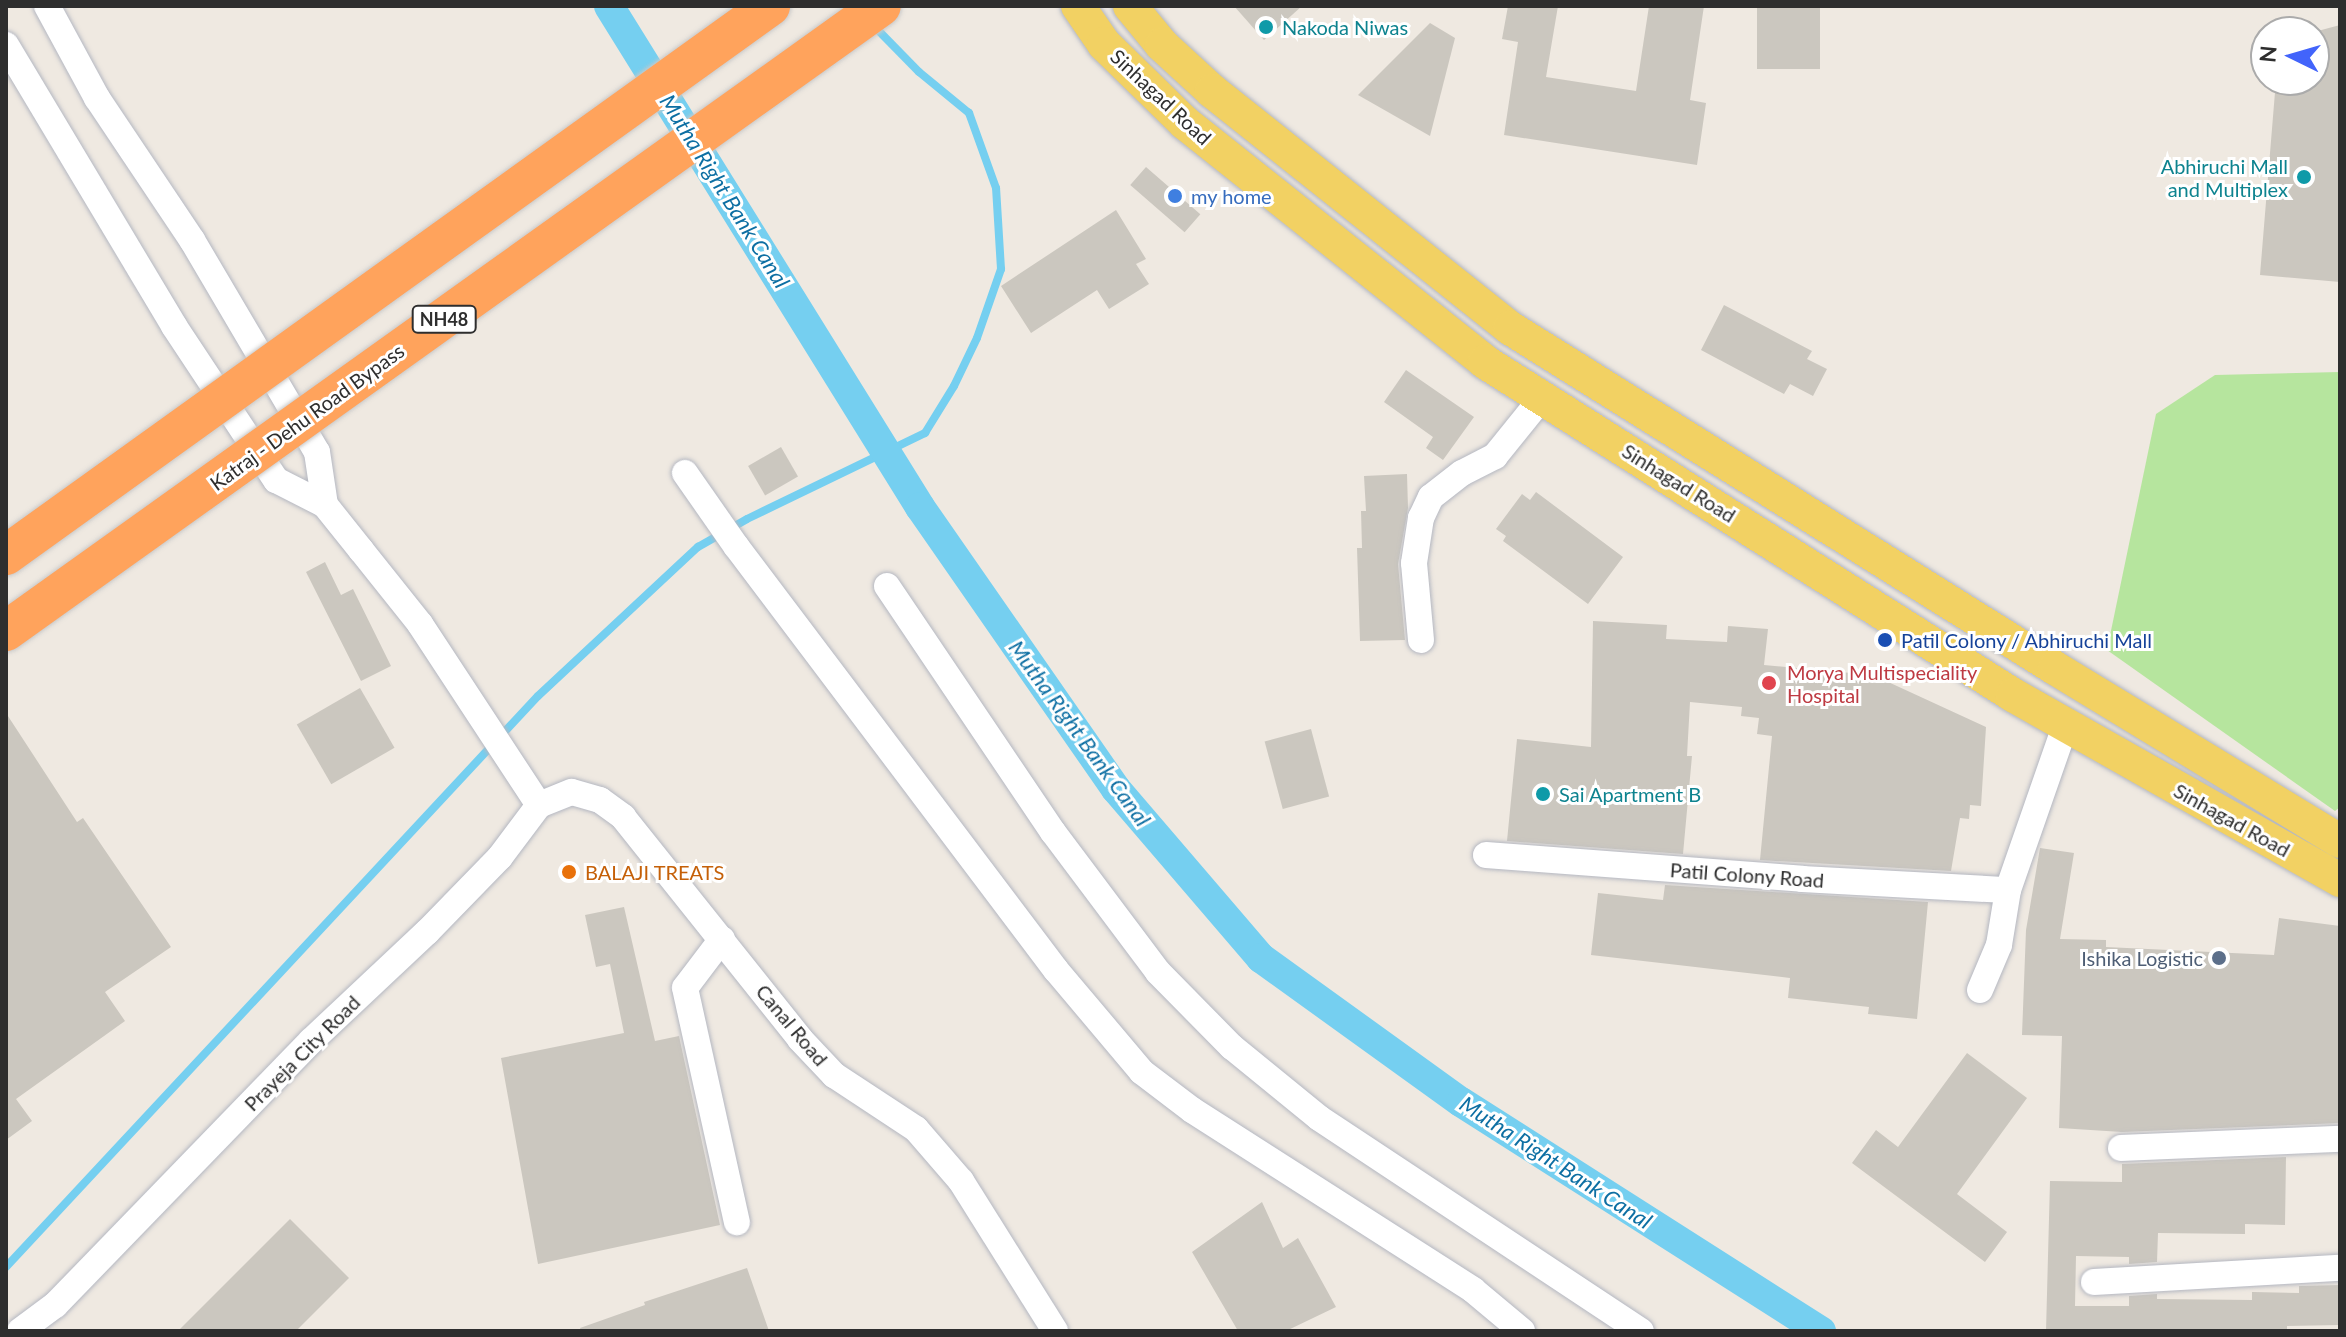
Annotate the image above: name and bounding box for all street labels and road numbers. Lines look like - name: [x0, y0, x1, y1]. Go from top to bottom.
- street label: Sinhagad Road: [1106, 44, 1216, 150]
- road number: NH48: [410, 305, 478, 333]
- street label: Katraj - Dehu Road Bypass: [205, 339, 409, 495]
- street label: Sinhagad Road: [1618, 439, 1740, 527]
- street label: Sinhagad Road: [2170, 778, 2294, 862]
- street label: Patil Colony Road: [1669, 858, 1825, 892]
- street label: Canal Road: [751, 980, 833, 1070]
- street label: Prayeja City Road: [239, 990, 365, 1116]

